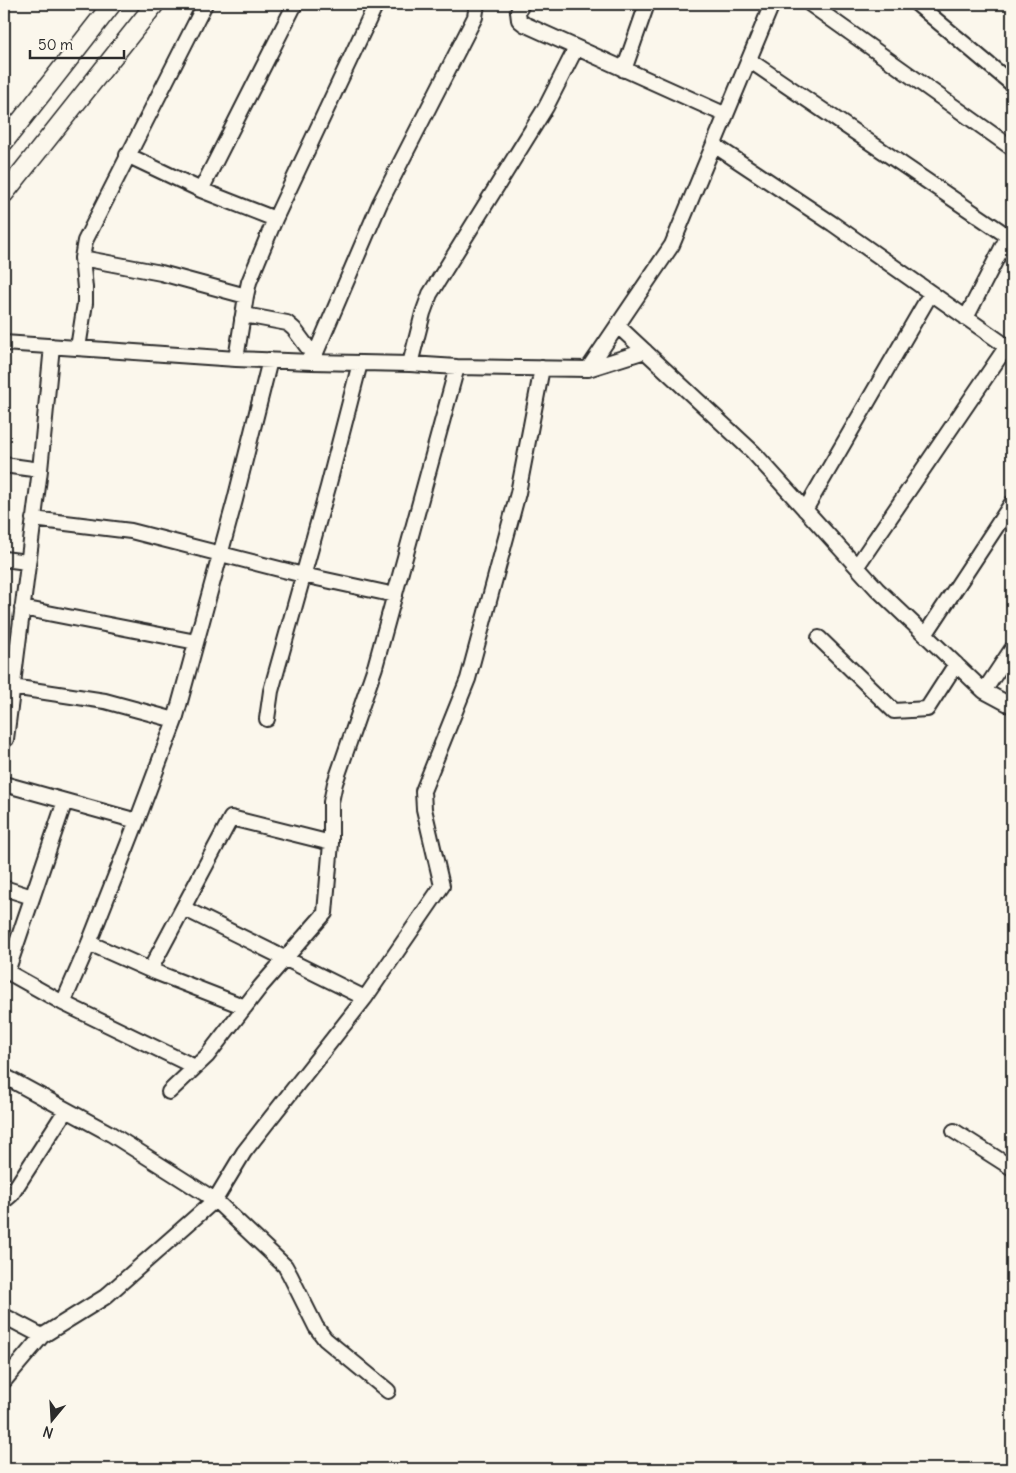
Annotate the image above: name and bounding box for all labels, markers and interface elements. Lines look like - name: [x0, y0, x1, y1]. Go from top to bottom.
- scale bar: [30, 28, 124, 60]
- text: 50 m: [38, 35, 73, 54]
- north arrow: [28, 1396, 78, 1446]
- text: N: [41, 1422, 55, 1442]

